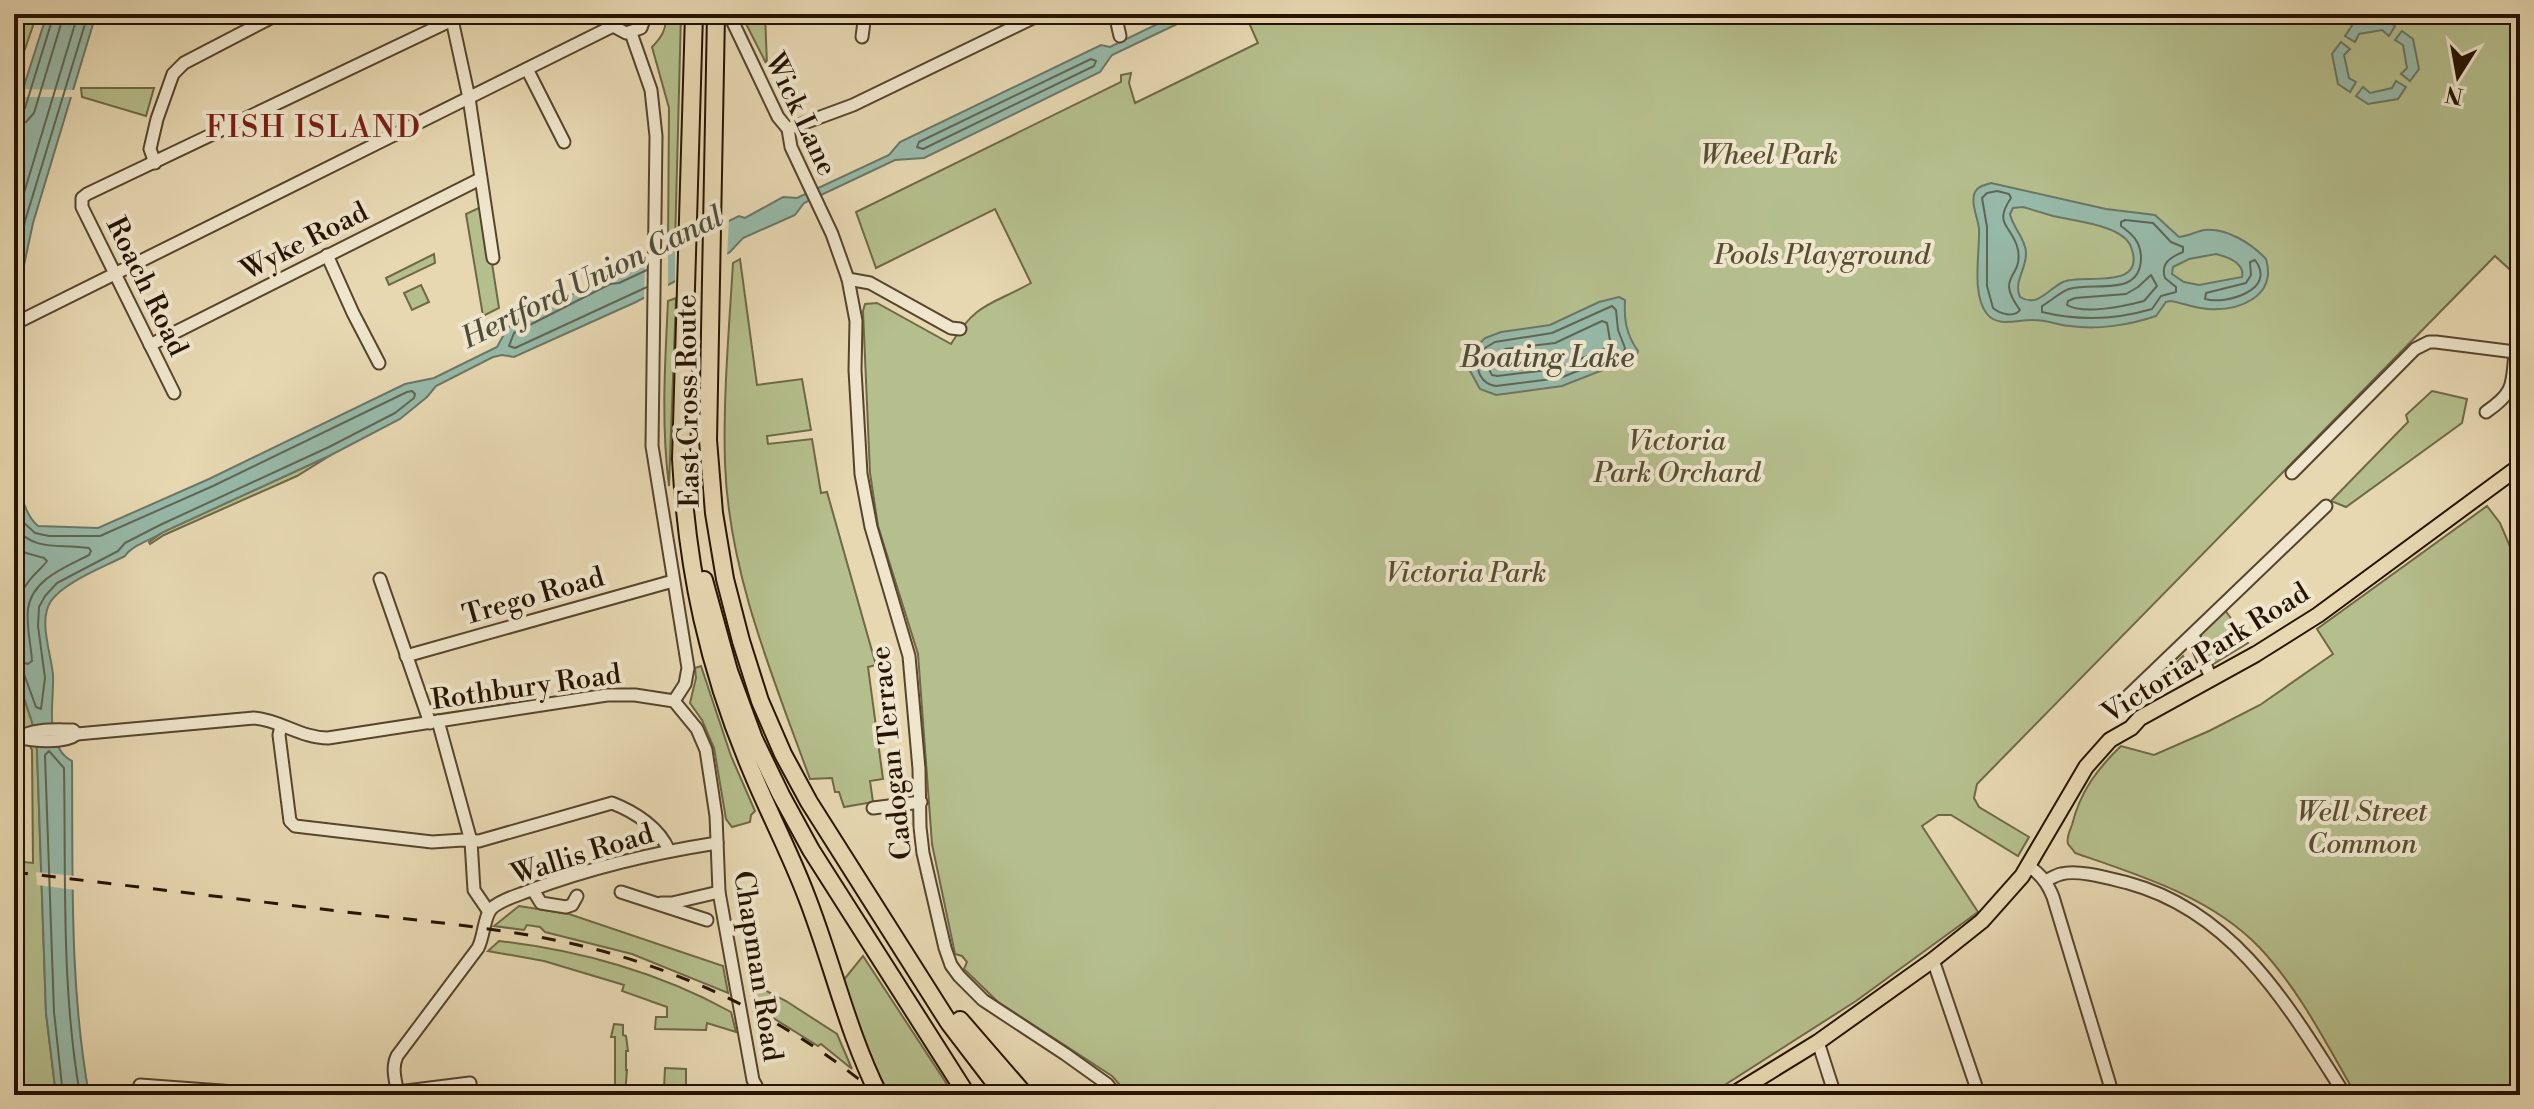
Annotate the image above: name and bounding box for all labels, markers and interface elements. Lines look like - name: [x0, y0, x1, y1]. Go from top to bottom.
- north arrow: [2418, 36, 2498, 116]
- street label: Wick Lane: [757, 47, 844, 182]
- text: N: [2443, 79, 2466, 109]
- district label: FISH ISLAND: [206, 109, 422, 147]
- park label: Wheel Park: [1700, 138, 1838, 173]
- street label: Wyke Road: [235, 194, 374, 289]
- water label: Hertford Union Canal: [454, 198, 730, 358]
- street label: Roach Road: [98, 211, 195, 362]
- park label: Pools Playground: [1713, 238, 1931, 273]
- street label: East Cross Route: [669, 294, 708, 508]
- water label: Boating Lake: [1459, 339, 1634, 377]
- park label: Victoria Park Orchard: [1593, 424, 1762, 491]
- park label: Victoria Park: [1386, 556, 1546, 591]
- street label: Trego Road: [459, 560, 608, 633]
- street label: Victoria Park Road: [2095, 575, 2316, 732]
- street label: Cadogan Terrace: [863, 644, 920, 861]
- street label: Rothbury Road: [429, 657, 623, 718]
- park label: Well Street Common: [2297, 795, 2428, 862]
- street label: Wallis Road: [506, 816, 658, 893]
- street label: Chapman Road: [725, 868, 790, 1064]

